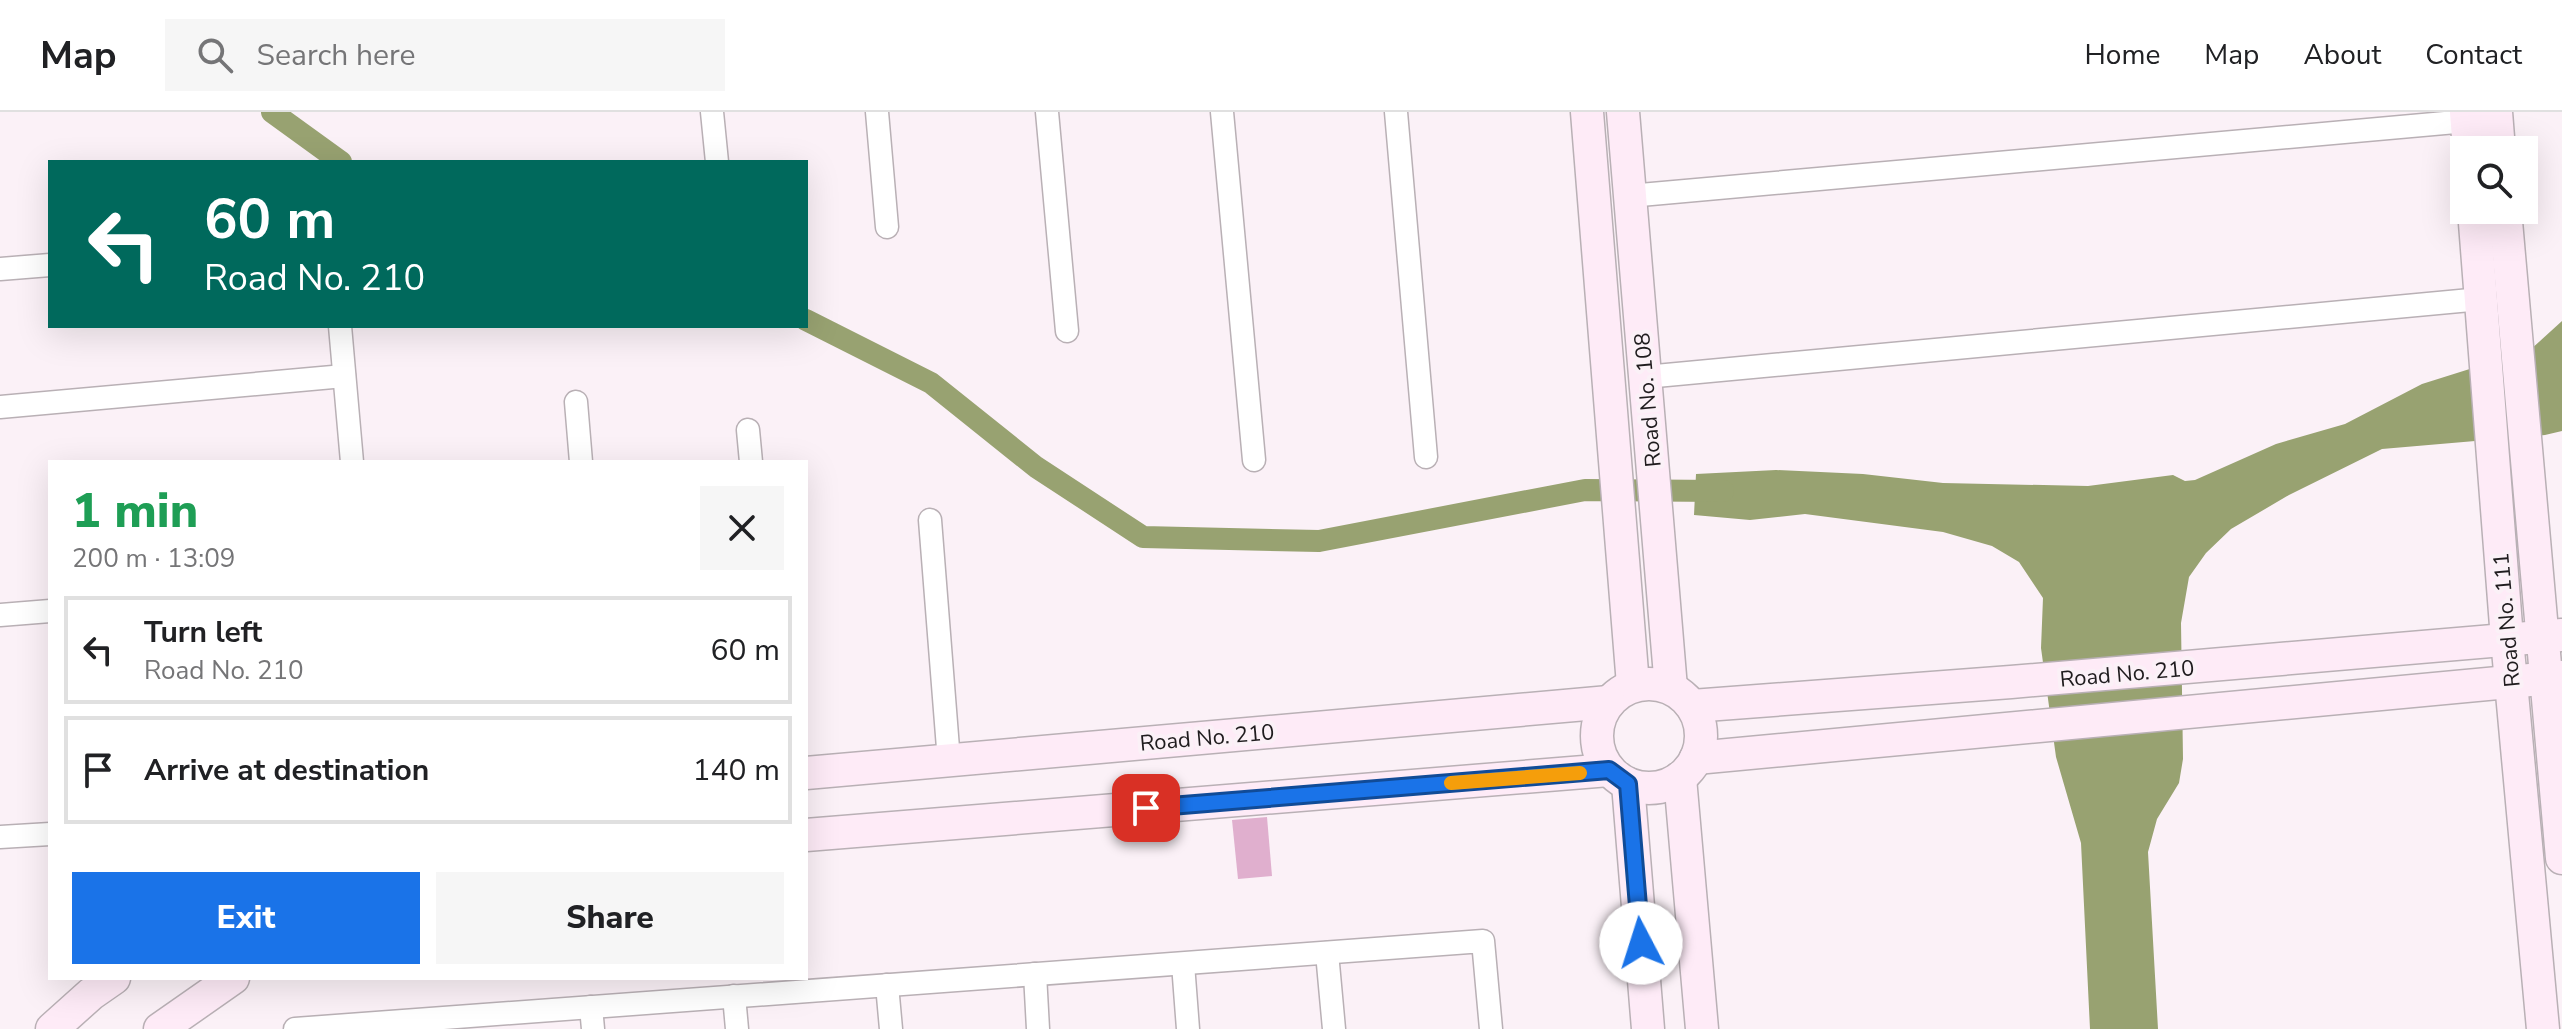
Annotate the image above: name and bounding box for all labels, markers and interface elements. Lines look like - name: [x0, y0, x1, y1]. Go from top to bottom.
- search box: [165, 19, 725, 91]
- text: Map: [40, 30, 117, 81]
- icon: search: [193, 33, 237, 77]
- text: Search here: [257, 35, 416, 76]
- text: Home: [2085, 36, 2160, 74]
- text: Map: [2204, 36, 2259, 74]
- text: About: [2303, 36, 2381, 74]
- text: Contact: [2425, 36, 2522, 74]
- map controls: [2450, 136, 2538, 224]
- button: search: [2450, 136, 2538, 224]
- text: 60 m: [204, 181, 335, 258]
- icon: left: [72, 192, 176, 296]
- text: Road No. 210: [204, 254, 425, 303]
- street label: Road No. 108: [1627, 331, 1669, 469]
- text: 1 min: [72, 478, 198, 544]
- button: close: [700, 486, 784, 570]
- text: 200 m · 13:09: [72, 541, 235, 576]
- street label: Road No. 111: [2486, 551, 2528, 689]
- text: Turn left: [144, 612, 262, 653]
- icon: left: [76, 628, 120, 672]
- text: 60 m: [711, 630, 780, 671]
- text: Road No. 210: [144, 653, 304, 688]
- street label: Road No. 210: [2058, 653, 2196, 695]
- street label: Road No. 210: [1138, 717, 1276, 759]
- icon: arrive: [76, 748, 120, 792]
- text: Arrive at destination: [144, 750, 429, 791]
- text: 140 m: [693, 750, 780, 791]
- pin: [1112, 774, 1180, 842]
- icon: arrive: [1124, 786, 1168, 830]
- button: Exit: [72, 872, 420, 964]
- button: Share: [436, 872, 784, 964]
- position arrow: [1599, 901, 1683, 985]

